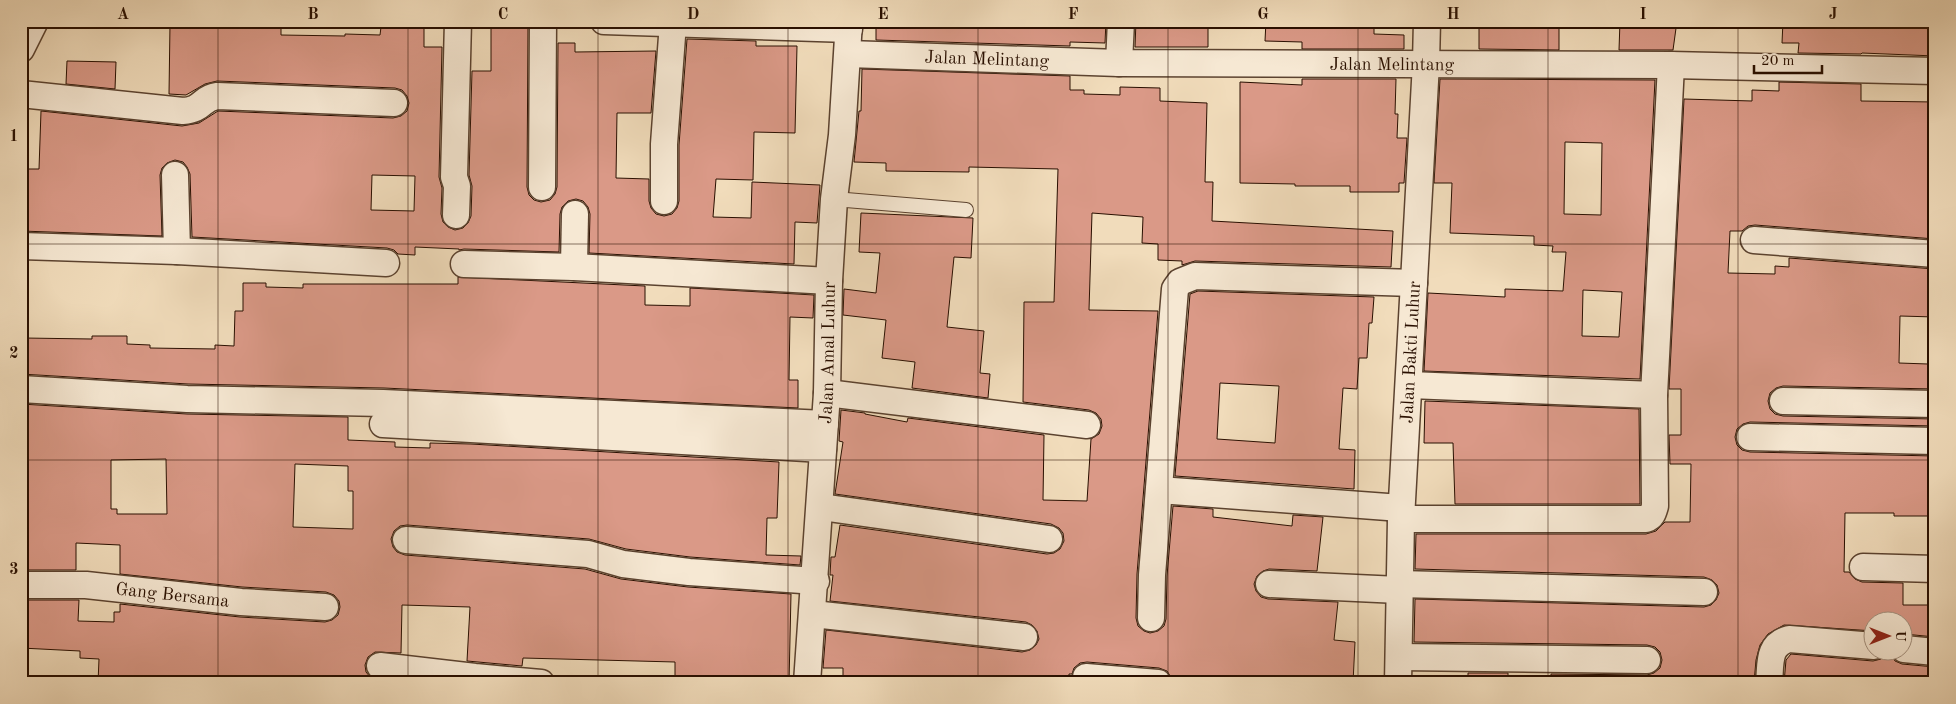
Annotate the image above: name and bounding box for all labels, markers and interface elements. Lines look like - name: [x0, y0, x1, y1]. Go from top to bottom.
- text: A: [117, 7, 129, 23]
- text: B: [307, 7, 319, 23]
- text: C: [498, 7, 508, 23]
- text: D: [687, 7, 699, 23]
- text: E: [877, 7, 889, 23]
- text: F: [1068, 7, 1079, 23]
- text: G: [1257, 7, 1269, 23]
- text: H: [1446, 7, 1460, 23]
- text: I: [1639, 7, 1647, 23]
- text: J: [1829, 7, 1838, 23]
- scale bar: [1754, 42, 1821, 74]
- street label: Jalan Melintang: [924, 49, 1050, 71]
- text: 20 m: [1761, 54, 1795, 69]
- street label: Jalan Melintang: [1329, 56, 1455, 74]
- text: 1: [9, 129, 19, 145]
- street label: Jalan Bakti Luhur: [1398, 280, 1424, 424]
- street label: Jalan Amal Luhur: [817, 281, 839, 425]
- text: 2: [9, 346, 19, 362]
- text: 3: [9, 562, 19, 578]
- street label: Gang Bersama: [115, 580, 230, 611]
- north arrow: [1864, 612, 1914, 662]
- text: U: [1893, 630, 1907, 642]

